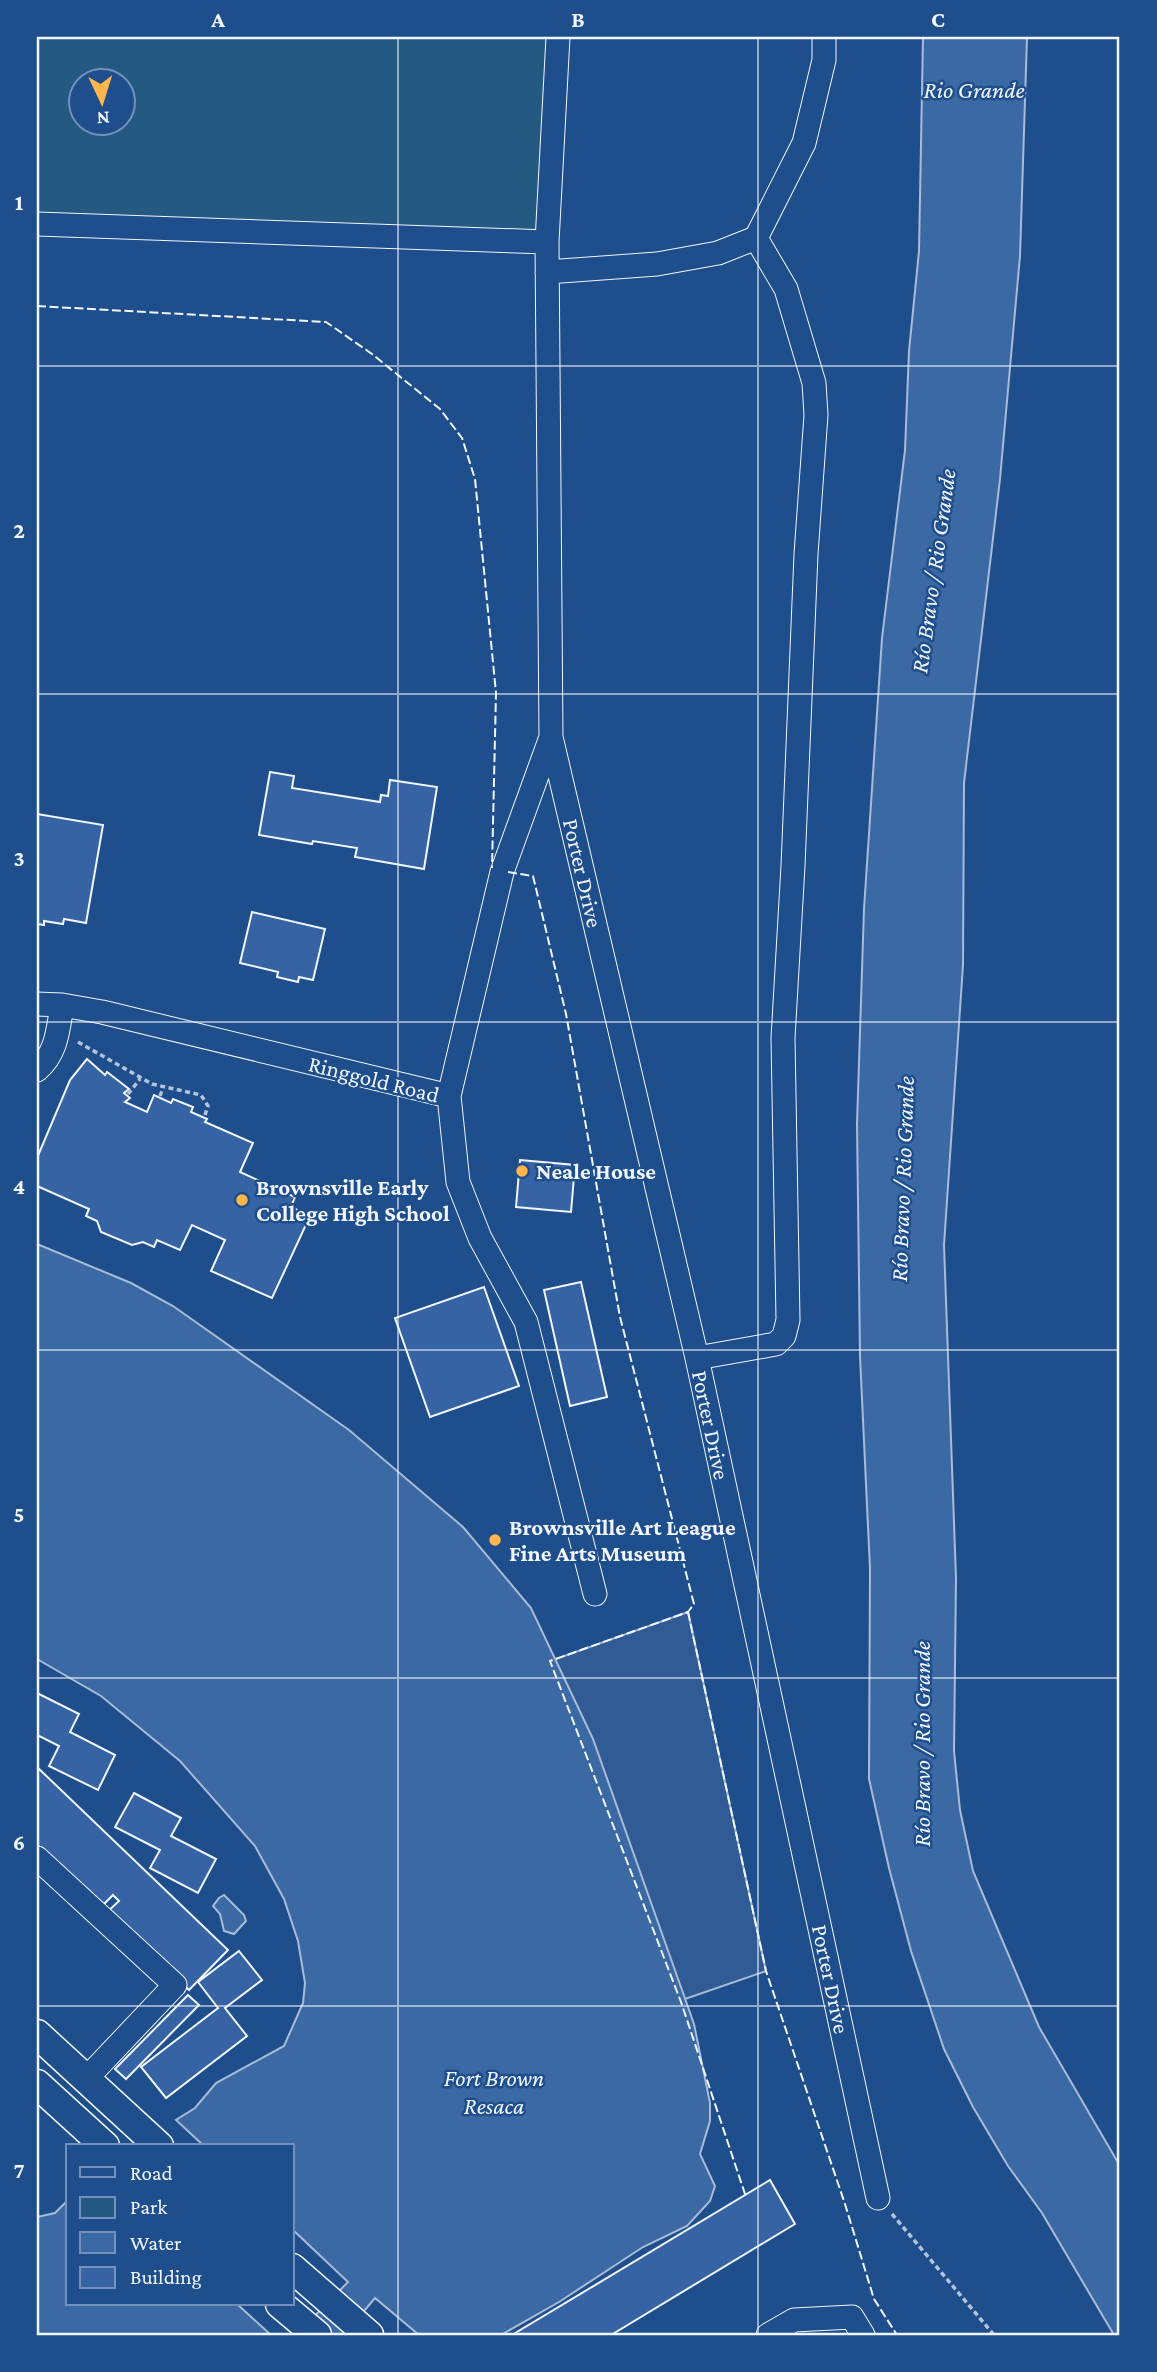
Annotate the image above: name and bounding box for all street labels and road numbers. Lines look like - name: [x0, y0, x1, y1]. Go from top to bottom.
- street label: Porter Drive: [558, 816, 608, 930]
- street label: Ringgold Road: [306, 1050, 442, 1108]
- street label: Porter Drive: [687, 1368, 735, 1482]
- street label: Porter Drive: [807, 1922, 855, 2036]

